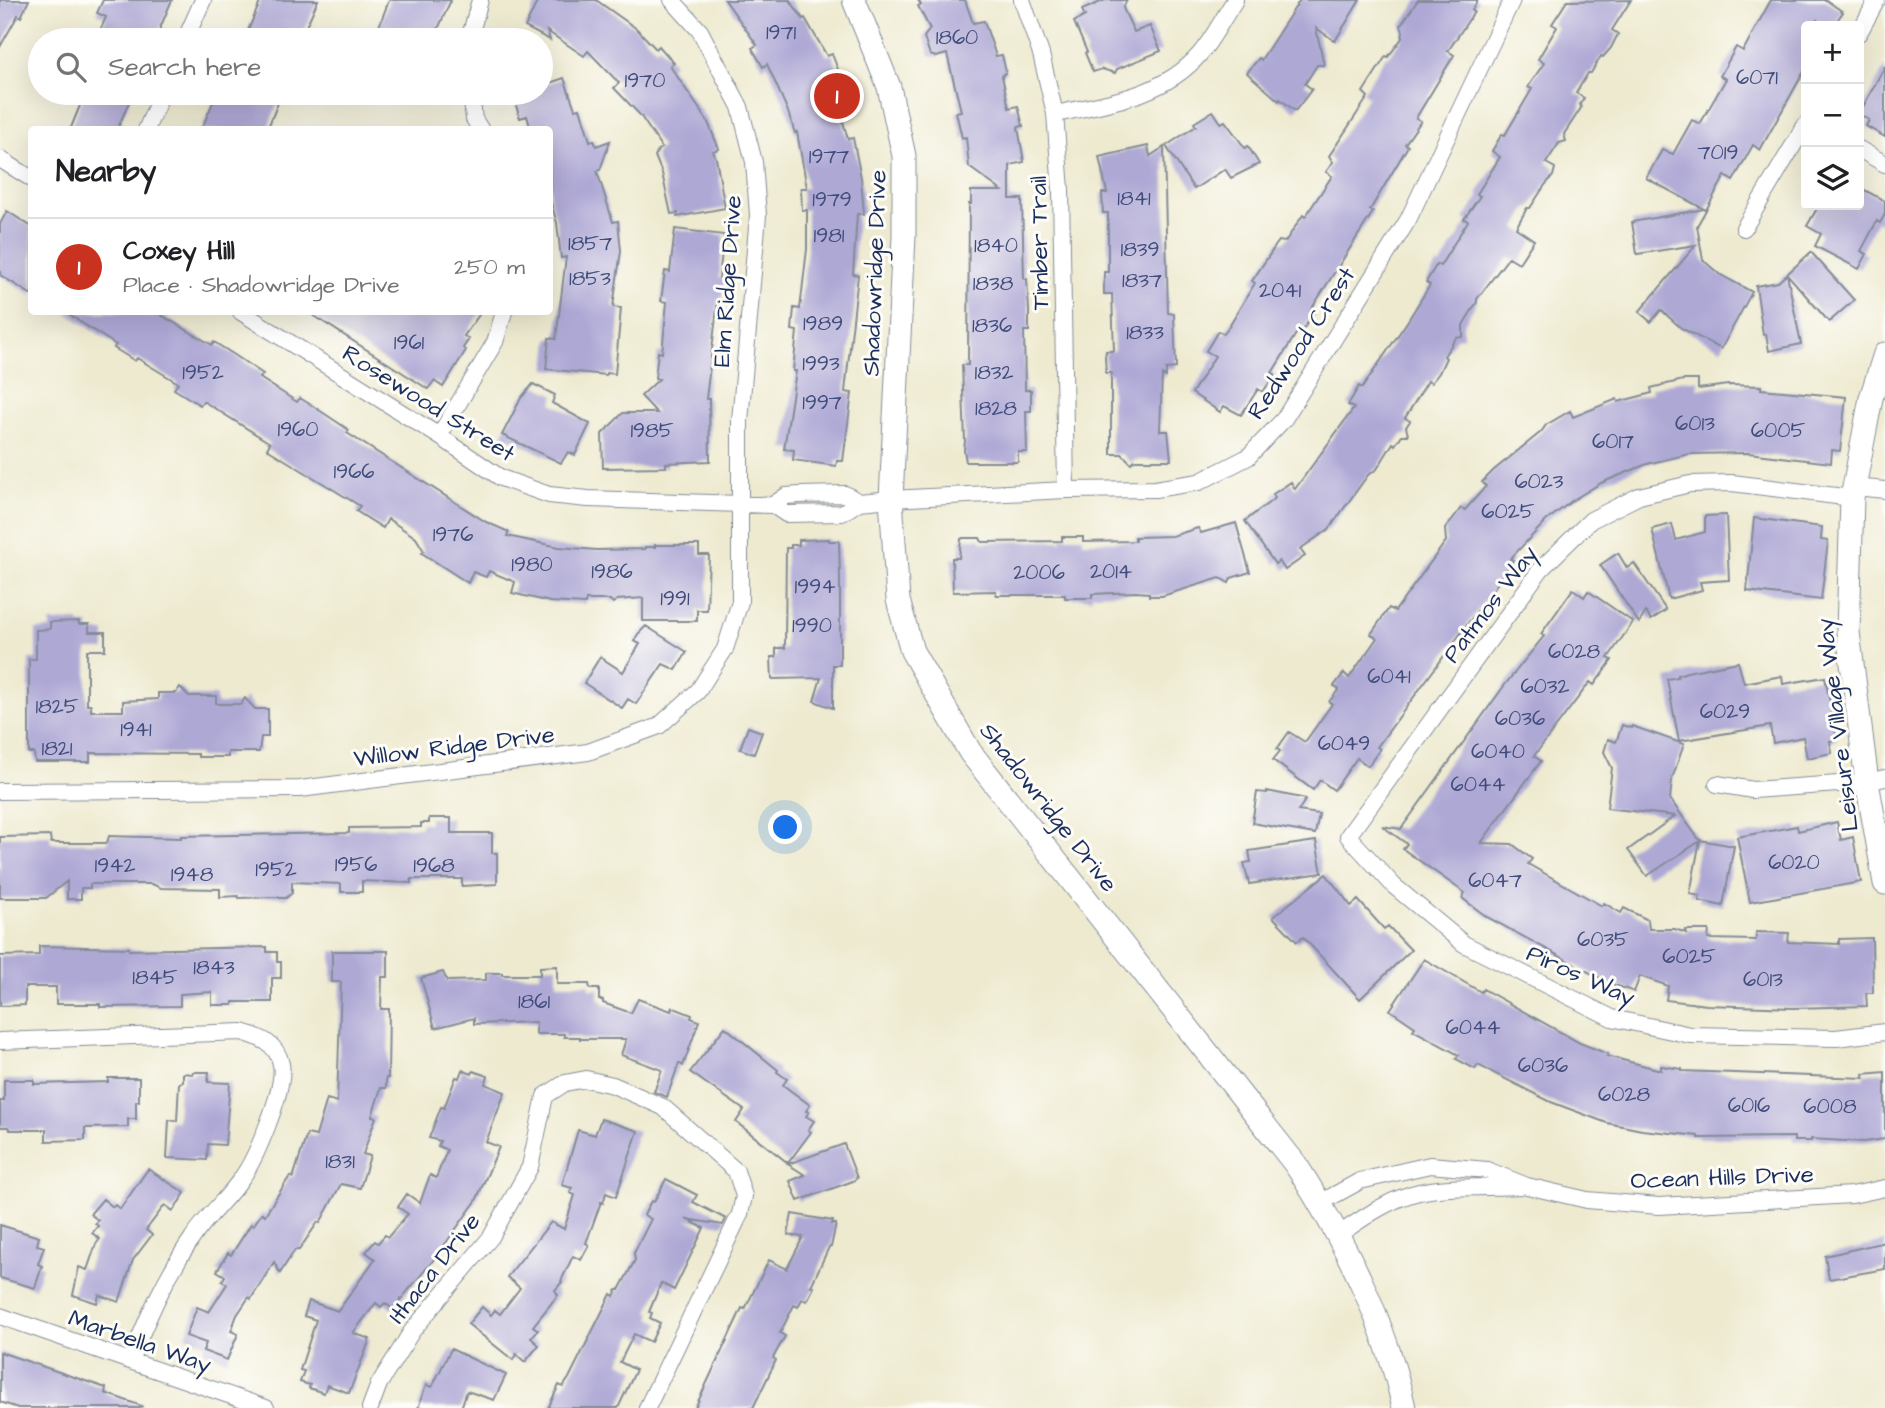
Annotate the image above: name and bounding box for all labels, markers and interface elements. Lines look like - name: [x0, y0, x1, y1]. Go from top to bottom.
- house number: 1971: [766, 18, 796, 47]
- map controls: [1801, 21, 1864, 210]
- button: +: [1801, 21, 1864, 84]
- house number: 1860: [936, 23, 978, 52]
- search box: [28, 28, 553, 105]
- icon: search: [52, 48, 90, 86]
- text: Search here: [108, 49, 261, 85]
- house number: 6071: [1736, 63, 1778, 92]
- house number: 1970: [625, 66, 665, 95]
- pin: 1: [814, 70, 860, 122]
- button: −: [1801, 84, 1864, 147]
- house number: 7019: [1698, 138, 1738, 167]
- house number: 1977: [809, 142, 849, 171]
- button: layers: [1801, 147, 1864, 210]
- text: Nearby: [56, 151, 156, 193]
- street label: Shadowridge Drive: [854, 169, 897, 377]
- street label: Timber Trail: [1022, 176, 1058, 310]
- house number: 1841: [1117, 184, 1151, 213]
- house number: 1979: [812, 185, 852, 214]
- street label: Elm Ridge Drive: [705, 194, 752, 368]
- house number: 1981: [814, 221, 845, 250]
- house number: 1857: [568, 229, 612, 258]
- house number: 1840: [974, 231, 1018, 260]
- text: Coxey Hill: [123, 233, 235, 269]
- house number: 1839: [1121, 235, 1159, 264]
- text: 1: [78, 251, 80, 283]
- text: 250 m: [454, 251, 525, 283]
- street label: Redwood Crest: [1240, 260, 1364, 426]
- house number: 1853: [569, 264, 611, 293]
- house number: 1837: [1122, 266, 1162, 295]
- text: Place · Shadowridge Drive: [123, 269, 400, 301]
- house number: 1838: [973, 269, 1014, 298]
- house number: 2041: [1259, 276, 1301, 305]
- house number: 1989: [803, 309, 843, 338]
- house number: 1836: [972, 311, 1012, 340]
- house number: 1833: [1126, 318, 1164, 347]
- house number: 1961: [394, 328, 425, 357]
- street label: Rosewood Street: [336, 337, 522, 471]
- house number: 1993: [802, 349, 840, 378]
- house number: 1952: [182, 358, 224, 387]
- house number: 1832: [974, 358, 1014, 387]
- house number: 1997: [802, 388, 842, 417]
- house number: 1828: [975, 394, 1017, 423]
- house number: 6013: [1675, 409, 1715, 438]
- house number: 1960: [277, 415, 319, 444]
- house number: 1985: [630, 416, 674, 445]
- house number: 6005: [1751, 416, 1805, 445]
- house number: 6017: [1592, 427, 1634, 456]
- house number: 1966: [334, 457, 374, 486]
- house number: 6023: [1514, 467, 1564, 496]
- house number: 6025: [1481, 497, 1535, 526]
- house number: 1976: [433, 520, 473, 549]
- street label: Patmos Way: [1435, 539, 1547, 671]
- house number: 1980: [511, 550, 553, 579]
- house number: 1986: [591, 557, 633, 586]
- house number: 2014: [1090, 557, 1132, 586]
- house number: 2006: [1013, 558, 1065, 587]
- house number: 1994: [795, 572, 835, 601]
- house number: 1991: [660, 584, 690, 613]
- house number: 1990: [792, 611, 832, 640]
- street label: Leisure Village Way: [1808, 616, 1869, 833]
- house number: 6028: [1548, 637, 1600, 666]
- house number: 6041: [1367, 662, 1411, 691]
- house number: 6032: [1520, 672, 1570, 701]
- house number: 1825: [35, 692, 79, 721]
- house number: 6029: [1700, 697, 1750, 726]
- house number: 6036: [1495, 704, 1545, 733]
- house number: 1941: [120, 715, 152, 744]
- street label: Shadowridge Drive: [970, 716, 1125, 900]
- street label: Willow Ridge Drive: [352, 718, 557, 777]
- house number: 6049: [1318, 729, 1370, 758]
- house number: 1821: [41, 734, 73, 763]
- house number: 6040: [1471, 737, 1525, 766]
- house number: 6044: [1450, 770, 1506, 799]
- your location: [768, 810, 802, 844]
- house number: 6020: [1768, 848, 1820, 877]
- house number: 1956: [335, 850, 377, 879]
- house number: 1942: [95, 851, 135, 880]
- house number: 1968: [413, 851, 455, 880]
- house number: 1952: [255, 855, 297, 884]
- house number: 1948: [171, 860, 214, 889]
- house number: 6047: [1468, 866, 1522, 895]
- house number: 6035: [1577, 925, 1629, 954]
- street label: Piros Way: [1521, 937, 1640, 1016]
- house number: 6025: [1662, 942, 1716, 971]
- house number: 1843: [193, 953, 235, 982]
- house number: 1845: [132, 963, 178, 992]
- house number: 6013: [1743, 965, 1783, 994]
- house number: 1861: [518, 987, 550, 1016]
- house number: 6044: [1445, 1013, 1501, 1042]
- house number: 6036: [1518, 1051, 1568, 1080]
- house number: 6028: [1598, 1080, 1650, 1109]
- house number: 6016: [1728, 1091, 1770, 1120]
- house number: 6008: [1803, 1092, 1857, 1121]
- house number: 1831: [325, 1147, 355, 1176]
- street label: Ocean Hills Drive: [1630, 1158, 1814, 1198]
- street label: Ithaca Drive: [381, 1206, 489, 1331]
- street label: Marbella Way: [63, 1302, 216, 1383]

